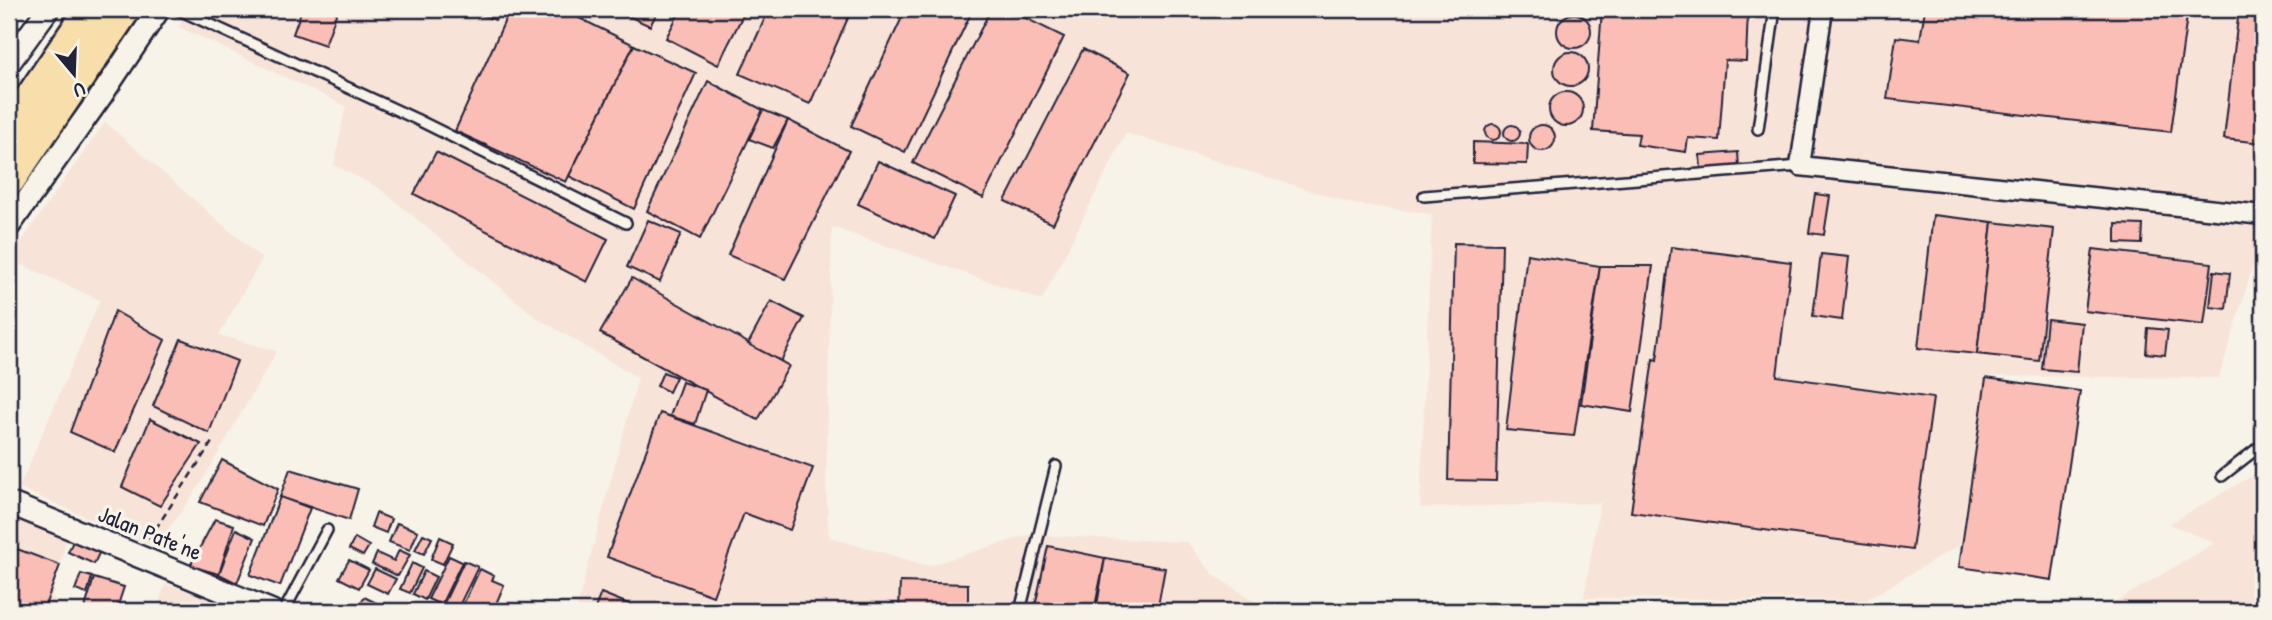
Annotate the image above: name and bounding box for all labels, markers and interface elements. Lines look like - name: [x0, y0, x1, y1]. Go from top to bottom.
- north arrow: [38, 38, 108, 108]
- text: U: [70, 76, 89, 104]
- street label: Jalan Pate'ne: [94, 498, 206, 567]

